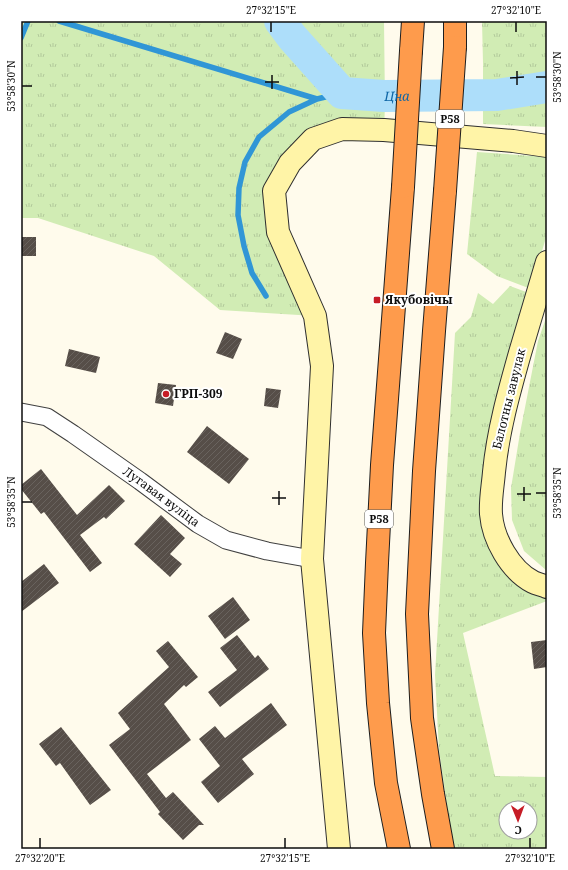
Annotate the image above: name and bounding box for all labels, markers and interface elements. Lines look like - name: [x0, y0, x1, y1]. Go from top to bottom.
- text: 27°32'15"E: [246, 3, 296, 17]
- text: 27°32'10"E: [491, 3, 541, 17]
- text: 53°58'30"N: [550, 51, 564, 103]
- text: 53°58'30"N: [4, 60, 18, 112]
- water label: Цна: [383, 87, 410, 105]
- road number: Р58: [436, 110, 464, 128]
- place label: Якубовічы: [384, 291, 453, 308]
- marker: Якубовічы: [372, 295, 382, 305]
- street label: Балотны завулак: [488, 346, 529, 451]
- place label: ГРП-309: [174, 385, 223, 402]
- marker: ГРП-309: [161, 389, 171, 399]
- street label: Лугавая вуліца: [120, 463, 204, 531]
- text: 53°58'35"N: [550, 467, 564, 519]
- text: 53°58'35"N: [4, 476, 18, 528]
- road number: Р58: [365, 510, 393, 528]
- north arrow: [498, 800, 538, 840]
- text: С: [514, 823, 522, 838]
- text: 27°32'20"E: [15, 851, 65, 865]
- text: 27°32'15"E: [260, 851, 310, 865]
- text: 27°32'10"E: [505, 851, 555, 865]

